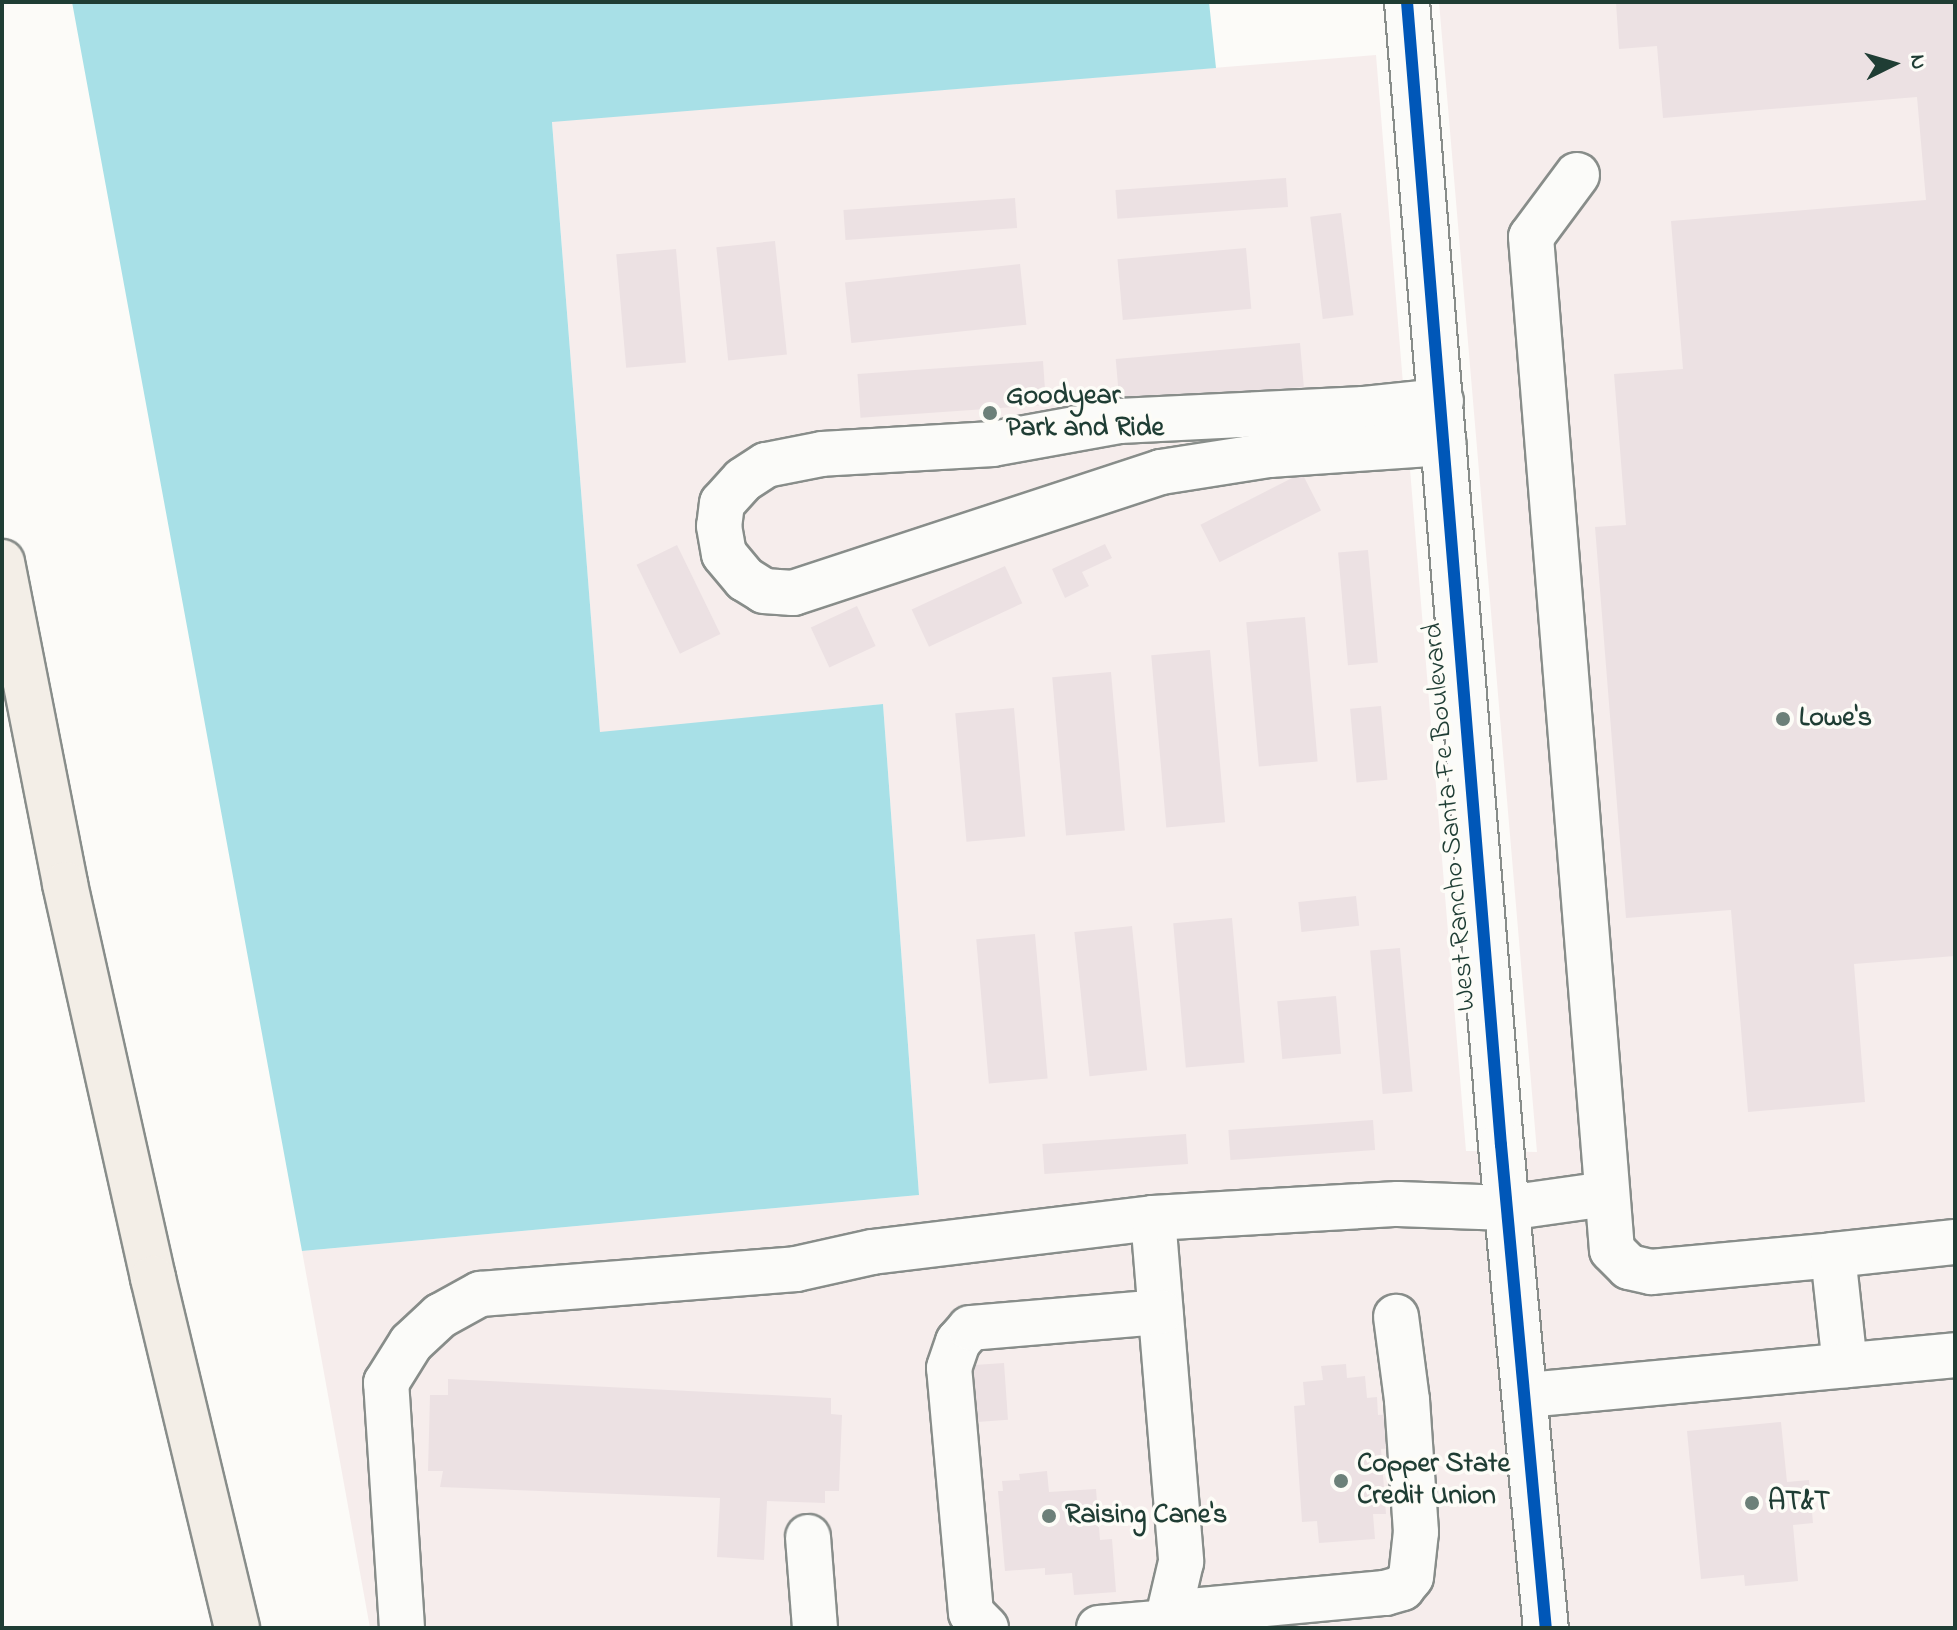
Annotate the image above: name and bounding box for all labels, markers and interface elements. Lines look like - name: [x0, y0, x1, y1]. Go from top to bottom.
- north arrow: [1853, 24, 1933, 104]
- text: N: [1900, 53, 1933, 71]
- place label: Goodyear Park and Ride: [1006, 380, 1164, 446]
- marker: Goodyear Park and Ride: [981, 404, 999, 422]
- street label: West Rancho Santa Fe Boulevard: [1417, 621, 1485, 1013]
- place label: Lowe's: [1799, 702, 1872, 736]
- marker: Lowe's: [1774, 710, 1792, 728]
- place label: Copper State Credit Union: [1357, 1448, 1510, 1514]
- marker: Copper State Credit Union: [1332, 1472, 1350, 1490]
- place label: AT&T: [1768, 1486, 1830, 1520]
- marker: AT&T: [1743, 1494, 1761, 1512]
- place label: Raising Cane's: [1065, 1499, 1227, 1533]
- marker: Raising Cane's: [1040, 1507, 1058, 1525]

